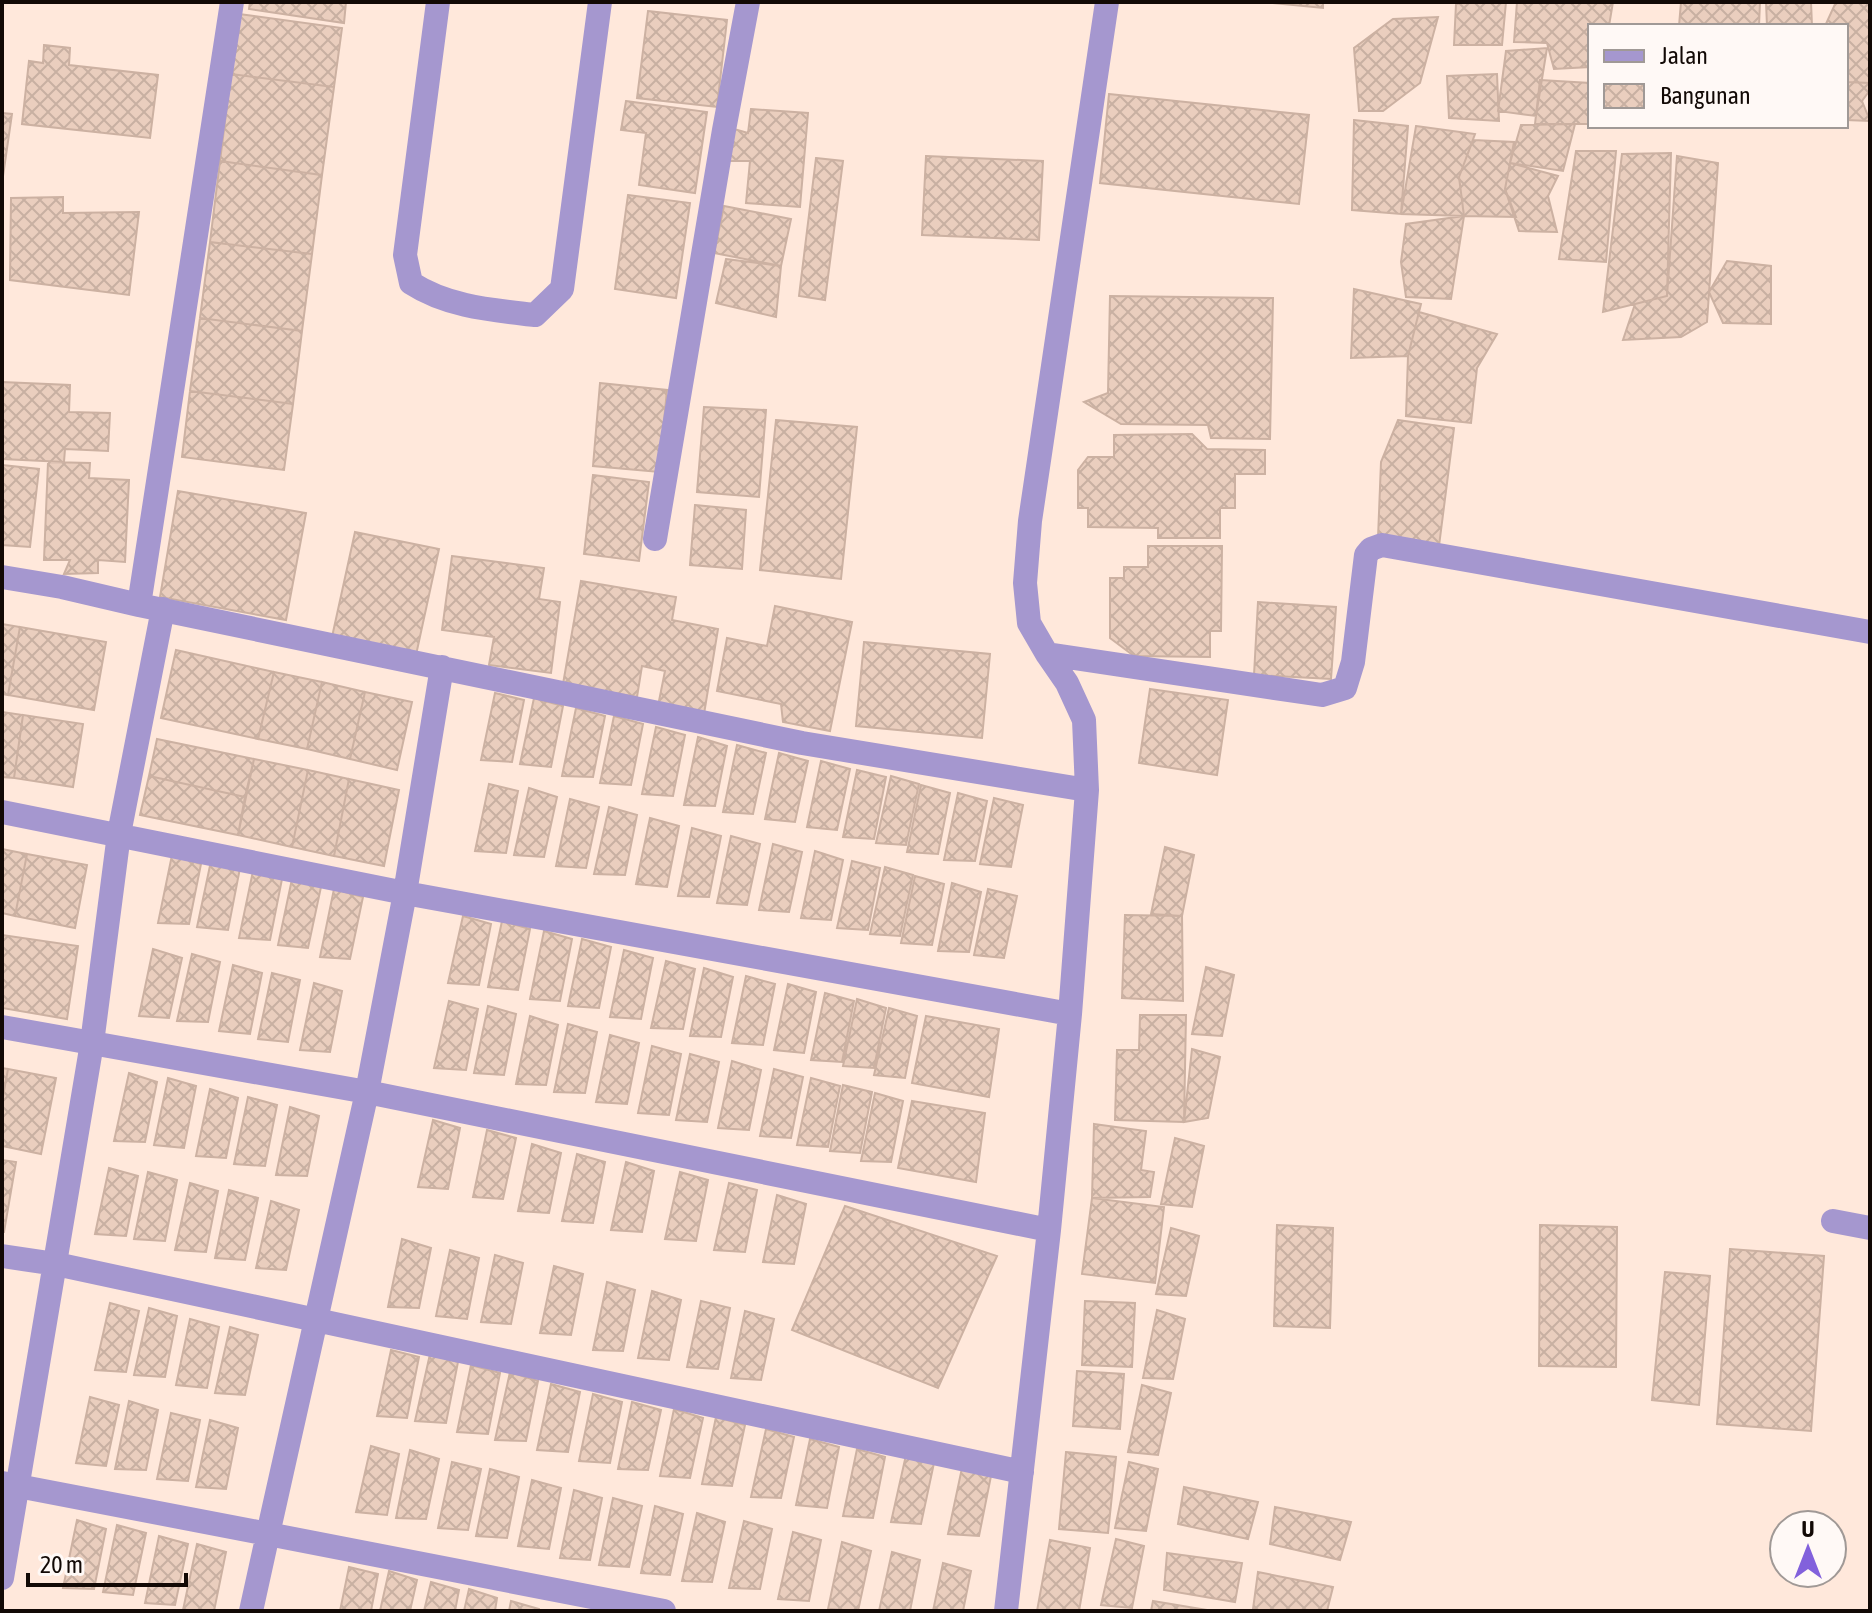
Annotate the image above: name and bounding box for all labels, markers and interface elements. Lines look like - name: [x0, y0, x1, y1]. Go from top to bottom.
- legend: [1588, 24, 1848, 128]
- text: Jalan: [1660, 42, 1708, 69]
- text: Bangunan: [1660, 82, 1751, 109]
- north arrow: [1768, 1509, 1848, 1589]
- text: U: [1802, 1516, 1814, 1542]
- scale bar: [28, 1537, 186, 1587]
- text: 20 m: [40, 1551, 83, 1578]

